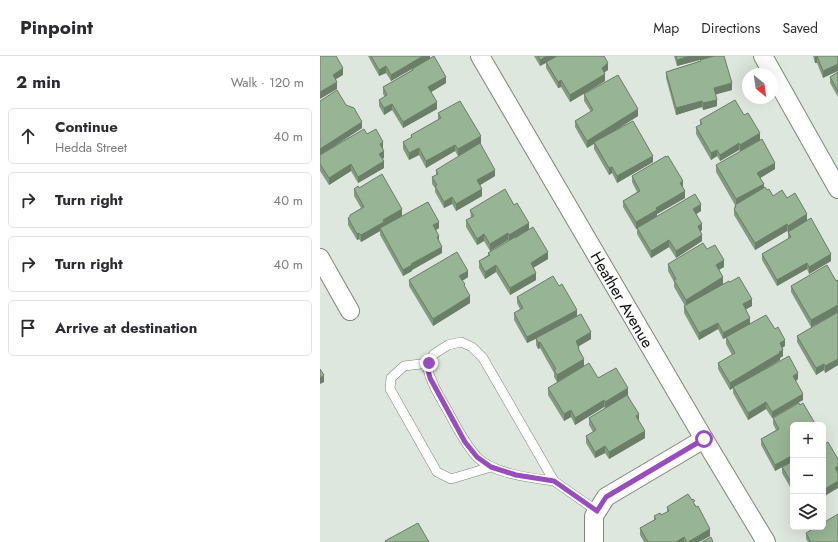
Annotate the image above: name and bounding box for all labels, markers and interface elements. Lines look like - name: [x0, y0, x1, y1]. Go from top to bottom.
- text: Pinpoint: [20, 14, 93, 41]
- text: Map: [653, 18, 679, 38]
- text: Directions: [701, 18, 761, 38]
- text: Saved: [783, 18, 818, 38]
- north arrow: [742, 68, 778, 104]
- text: 2 min: [16, 70, 61, 94]
- text: Walk · 120 m: [231, 73, 304, 92]
- text: Continue: [55, 116, 118, 138]
- icon: ahead: [17, 125, 39, 147]
- text: 40 m: [274, 127, 303, 146]
- text: Hedda Street: [55, 138, 127, 157]
- icon: right: [17, 189, 39, 211]
- text: Turn right: [55, 189, 123, 211]
- text: 40 m: [274, 191, 303, 210]
- street label: Heather Avenue: [585, 247, 659, 352]
- icon: right: [17, 253, 39, 275]
- text: Turn right: [55, 253, 123, 275]
- text: 40 m: [274, 255, 303, 274]
- icon: arrive: [17, 317, 39, 339]
- text: Arrive at destination: [55, 317, 197, 339]
- route end: [420, 354, 438, 372]
- map controls: [790, 422, 826, 530]
- button: +: [790, 422, 826, 458]
- route start: [695, 430, 713, 448]
- button: −: [790, 458, 826, 494]
- button: layers: [790, 494, 826, 530]

